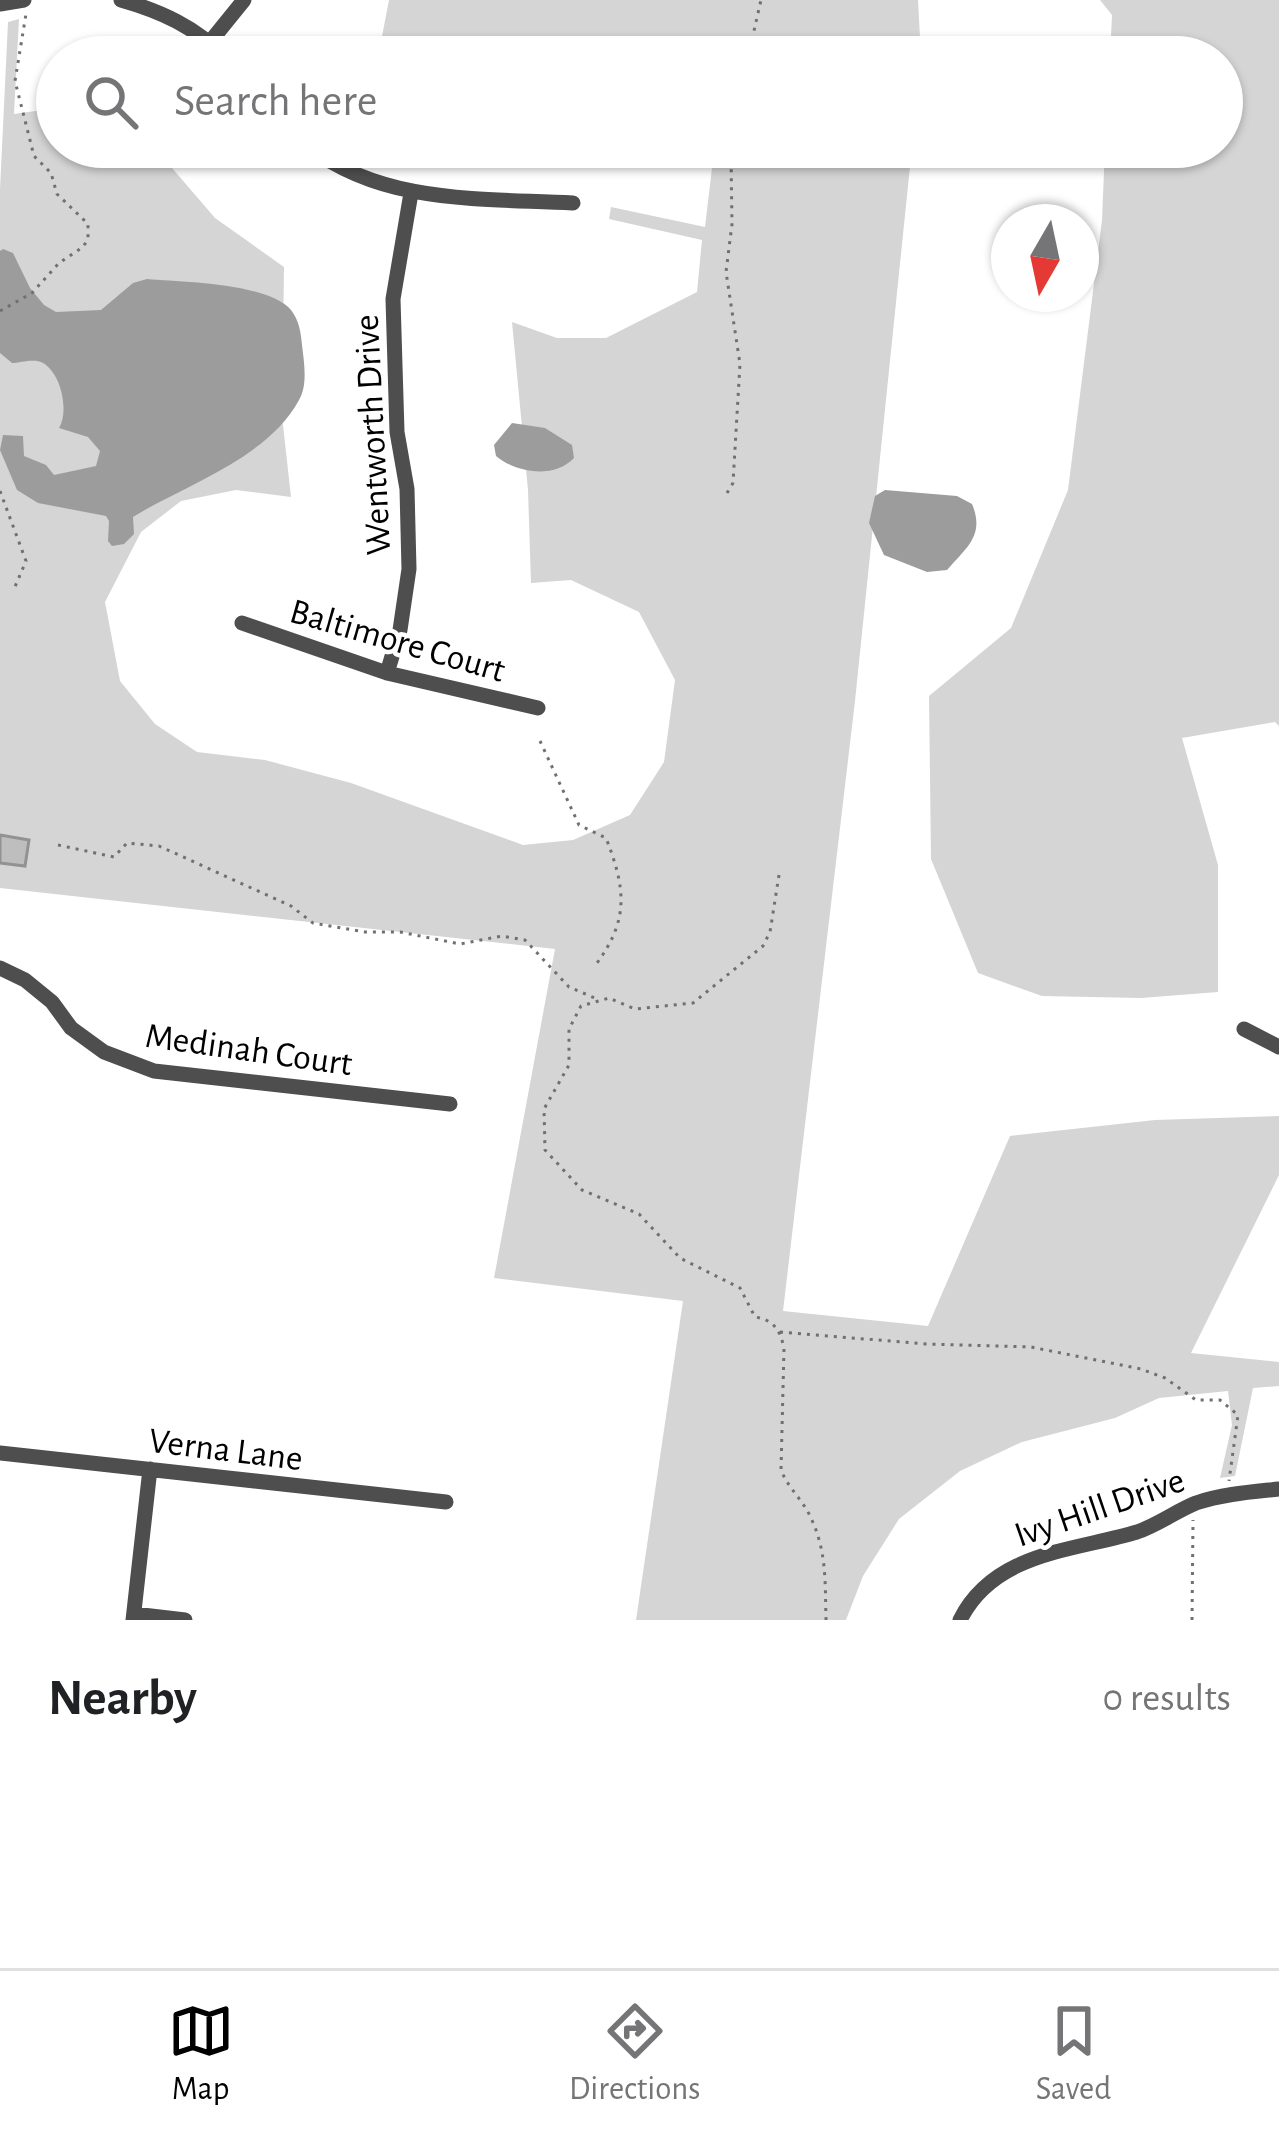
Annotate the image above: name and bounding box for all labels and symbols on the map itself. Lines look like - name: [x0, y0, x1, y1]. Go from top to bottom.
- north arrow: [991, 204, 1099, 312]
- street label: Wentworth Drive: [349, 314, 397, 556]
- street label: Baltimore Court: [286, 593, 510, 689]
- street label: Medinah Court: [143, 1018, 355, 1082]
- street label: Verna Lane: [147, 1423, 305, 1477]
- street label: Ivy Hill Drive: [1010, 1462, 1189, 1554]

